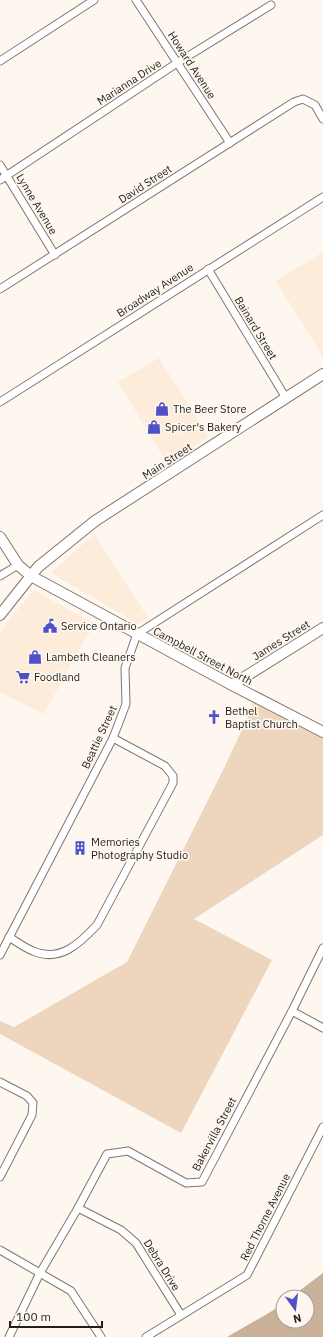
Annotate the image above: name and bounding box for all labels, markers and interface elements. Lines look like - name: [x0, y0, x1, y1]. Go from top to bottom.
- street label: Howard Avenue: [165, 29, 219, 101]
- street label: Marianna Drive: [94, 56, 164, 108]
- street label: David Street: [116, 162, 174, 206]
- street label: Lynne Avenue: [13, 171, 61, 237]
- street label: Broadway Avenue: [114, 260, 196, 320]
- street label: Bainard Street: [232, 294, 280, 362]
- shop icon: The Beer Store: [154, 401, 170, 417]
- place label: The Beer Store: [173, 402, 246, 416]
- shop icon: Spicer's Bakery: [146, 419, 162, 435]
- place label: Spicer's Bakery: [165, 420, 242, 434]
- street label: Main Street: [139, 440, 195, 482]
- street label: James Street: [250, 617, 312, 663]
- public building icon: Service Ontario: [42, 618, 58, 634]
- place label: Service Ontario: [61, 619, 137, 633]
- street label: Campbell Street North: [151, 624, 255, 688]
- shop icon: Lambeth Cleaners: [27, 649, 43, 665]
- place label: Lambeth Cleaners: [46, 650, 136, 664]
- supermarket icon: Foodland: [15, 669, 31, 685]
- place label: Foodland: [34, 670, 80, 684]
- street label: Beattie Street: [78, 703, 120, 771]
- place label: Bethel Baptist Church: [225, 704, 298, 731]
- church icon: Bethel Baptist Church: [206, 709, 222, 725]
- place label: Memories Photography Studio: [91, 835, 188, 862]
- building icon: Memories Photography Studio: [72, 840, 88, 856]
- street label: Bakervilla Street: [189, 1095, 239, 1173]
- street label: Red Thorne Avenue: [237, 1171, 293, 1263]
- street label: Debra Drive: [141, 1237, 183, 1293]
- north arrow: [275, 1289, 315, 1329]
- scale bar: [10, 1303, 102, 1329]
- text: 100 m: [16, 1309, 51, 1324]
- text: N: [292, 1311, 303, 1326]

